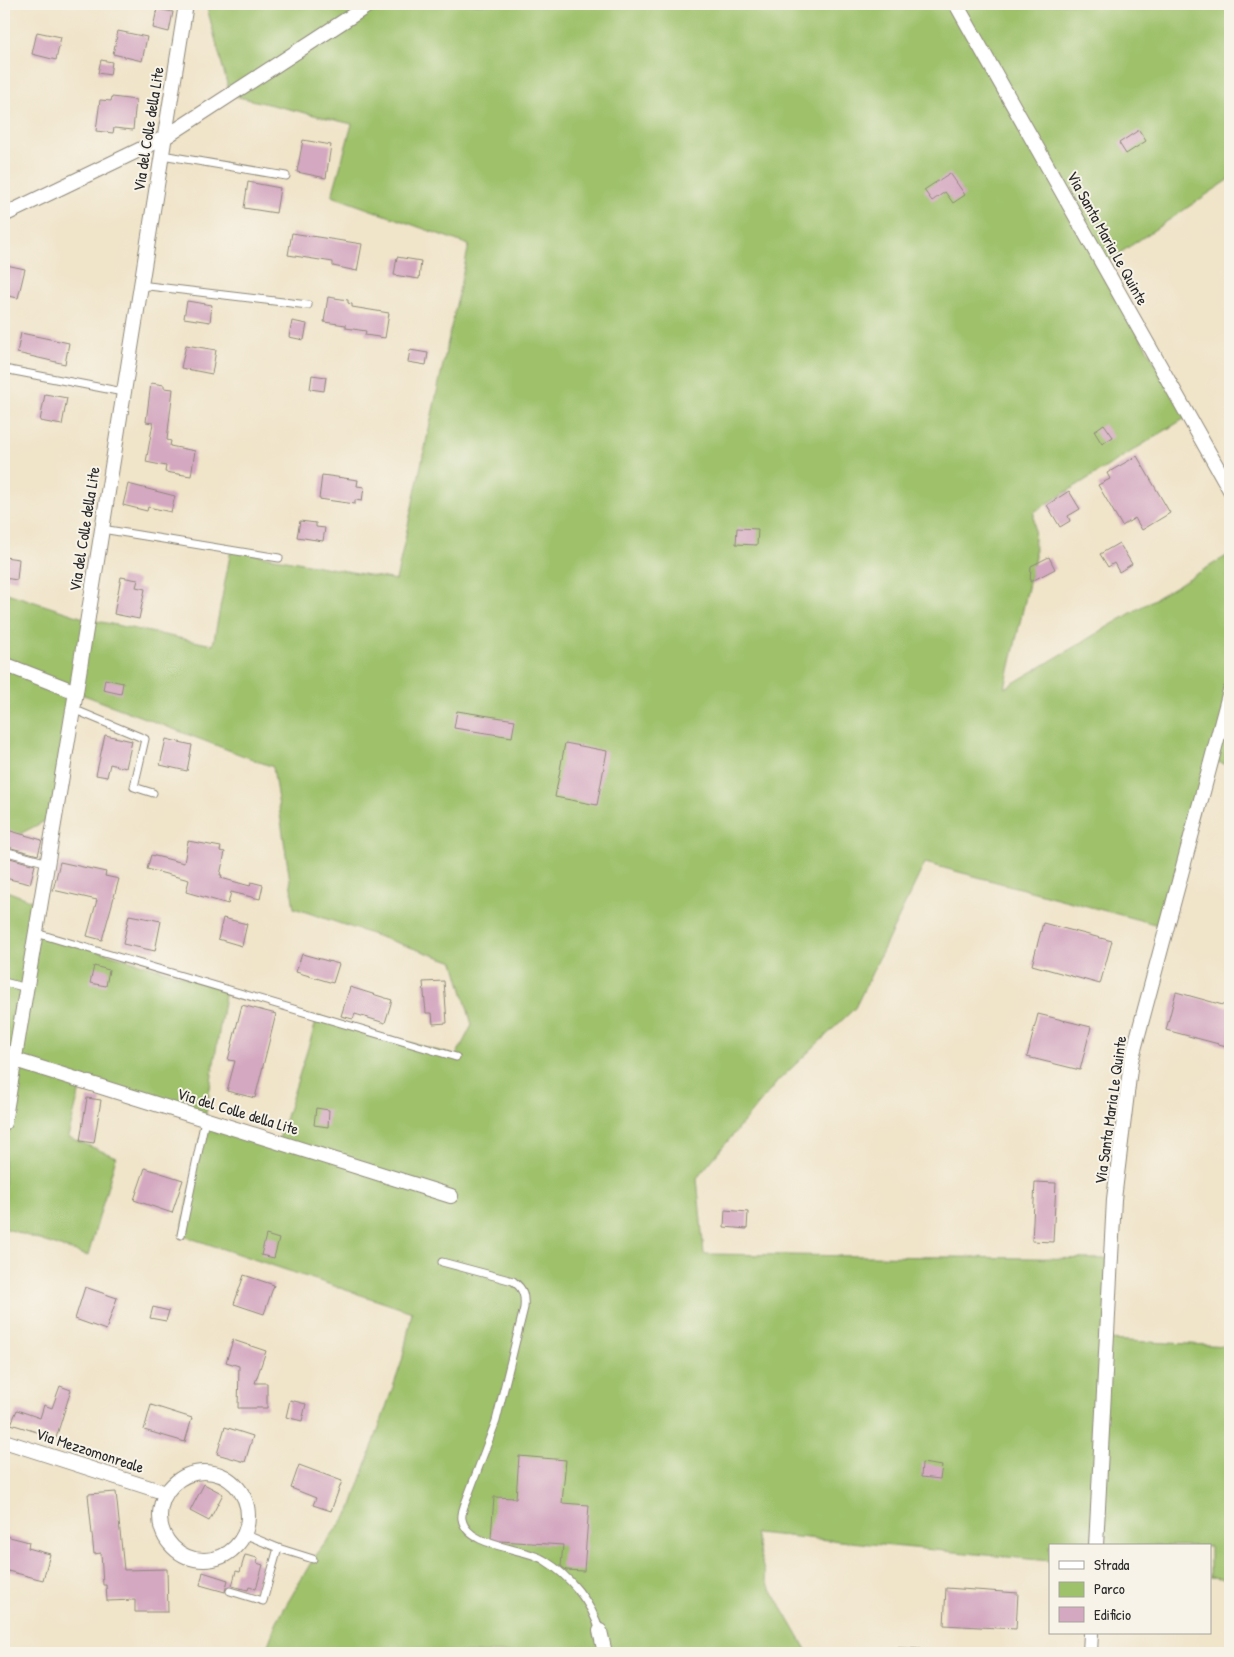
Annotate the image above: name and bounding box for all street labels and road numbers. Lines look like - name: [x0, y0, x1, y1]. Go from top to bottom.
- street label: Via del Colle della Lite: [127, 64, 169, 193]
- street label: Via Santa Maria Le Quinte: [1062, 167, 1154, 309]
- street label: Via del Colle della Lite: [63, 464, 105, 593]
- street label: Via Santa Maria Le Quinte: [1089, 1034, 1131, 1186]
- street label: Via del Colle della Lite: [174, 1082, 302, 1140]
- street label: Via Mezzomonreale: [33, 1422, 148, 1478]

